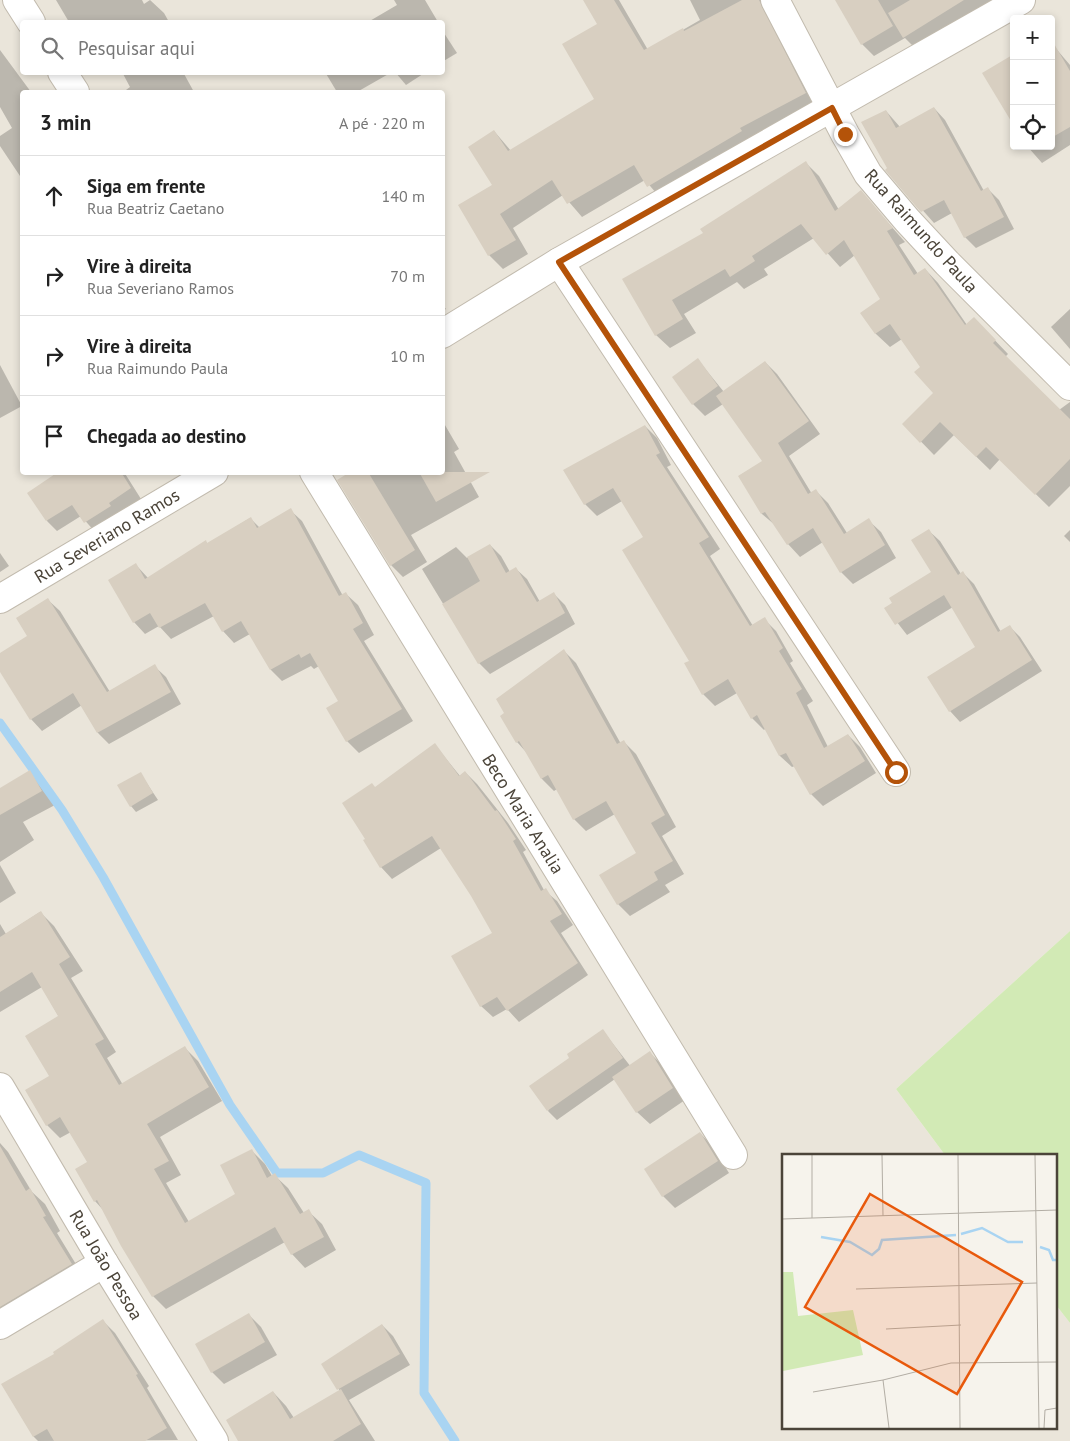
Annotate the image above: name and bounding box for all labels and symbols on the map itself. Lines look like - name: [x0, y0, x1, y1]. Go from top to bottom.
- route end: [834, 123, 857, 146]
- street label: Rua Raimundo Paula: [860, 164, 983, 297]
- street label: Rua Severiano Ramos: [30, 483, 184, 588]
- street label: Beco Maria Analia: [477, 749, 570, 878]
- route start: [885, 761, 908, 784]
- inset map: [782, 1154, 1058, 1428]
- street label: Rua João Pessoa: [65, 1205, 148, 1324]

